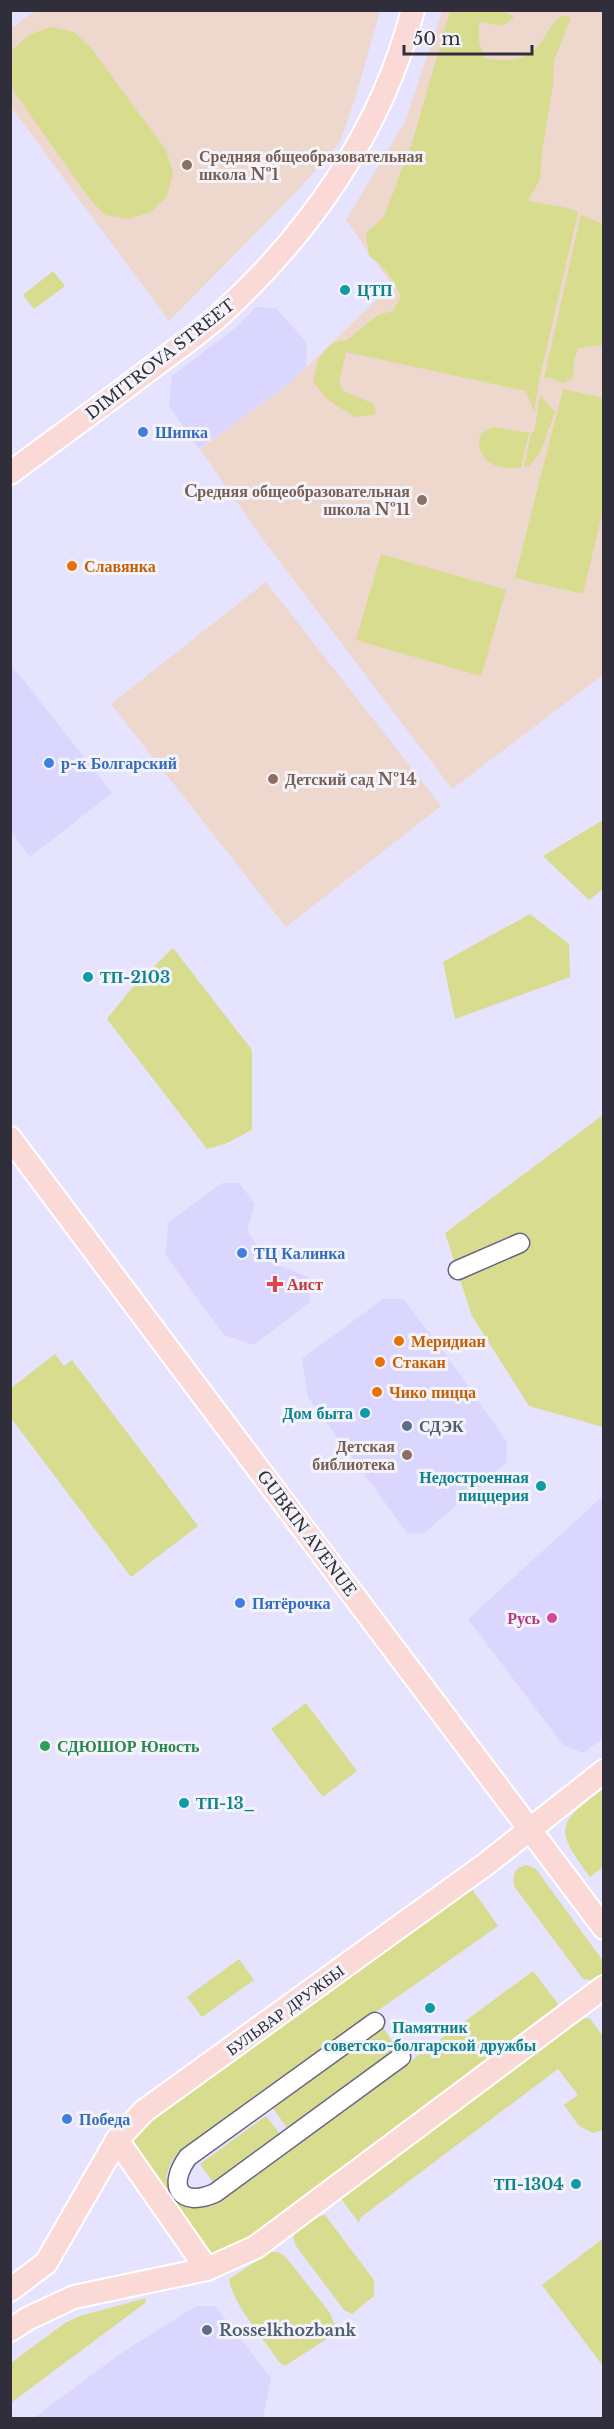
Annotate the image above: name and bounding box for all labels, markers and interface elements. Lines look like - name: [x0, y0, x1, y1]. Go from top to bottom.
- scale bar: [404, 18, 532, 56]
- text: 50 m: [413, 28, 461, 50]
- place label: Средняя общеобразовательная школа №1: [199, 146, 424, 184]
- marker: Средняя общеобразовательная школа №1: [180, 158, 194, 172]
- place label: ЦТП: [357, 280, 393, 300]
- marker: ЦТП: [338, 283, 352, 297]
- street label: DIMITROVA STREET: [81, 294, 239, 423]
- place label: Шипка: [155, 422, 208, 442]
- marker: Шипка: [136, 425, 150, 439]
- place label: Cредняя общеобразовательная школа №11: [184, 481, 410, 519]
- marker: Cредняя общеобразовательная школа №11: [415, 493, 429, 507]
- place label: Славянка: [84, 556, 156, 576]
- marker: Славянка: [65, 559, 79, 573]
- place label: р-к Болгарский: [61, 753, 177, 773]
- marker: р-к Болгарский: [42, 756, 56, 770]
- place label: Детский сад №14: [285, 769, 417, 789]
- marker: Детский сад №14: [266, 772, 280, 786]
- place label: ТП-2103: [100, 967, 170, 987]
- marker: ТП-2103: [81, 970, 95, 984]
- place label: ТЦ Калинка: [254, 1243, 345, 1263]
- marker: ТЦ Калинка: [235, 1246, 249, 1260]
- place label: Аист: [287, 1274, 323, 1294]
- marker: Аист: [268, 1277, 282, 1291]
- place label: Меридиан: [411, 1331, 486, 1351]
- marker: Меридиан: [392, 1334, 406, 1348]
- place label: Стакан: [392, 1352, 446, 1372]
- marker: Стакан: [373, 1355, 387, 1369]
- place label: Чико пицца: [389, 1382, 476, 1402]
- marker: Чико пицца: [370, 1385, 384, 1399]
- place label: Дом быта: [283, 1403, 353, 1423]
- marker: Дом быта: [358, 1406, 372, 1420]
- place label: СДЭК: [419, 1416, 464, 1436]
- marker: СДЭК: [400, 1419, 414, 1433]
- place label: Детская библиотека: [312, 1436, 395, 1474]
- marker: Детская библиотека: [400, 1448, 414, 1462]
- street label: GUBKIN AVENUE: [253, 1466, 361, 1600]
- place label: Недостроенная пиццерия: [419, 1467, 529, 1505]
- marker: Недостроенная пиццерия: [534, 1479, 548, 1493]
- place label: Пятёрочка: [252, 1593, 331, 1613]
- marker: Пятёрочка: [233, 1596, 247, 1610]
- place label: Русь: [507, 1608, 541, 1628]
- marker: Русь: [545, 1611, 559, 1625]
- place label: СДЮШОР Юность: [57, 1736, 200, 1756]
- marker: СДЮШОР Юность: [38, 1739, 52, 1753]
- place label: ТП-13_: [196, 1793, 255, 1813]
- marker: ТП-13_: [177, 1796, 191, 1810]
- street label: БУЛЬВАР ДРУЖБЫ: [222, 1960, 348, 2060]
- marker: Памятник советско-болгарской дружбы: [423, 2001, 437, 2015]
- place label: Памятник советско-болгарской дружбы: [324, 2017, 537, 2055]
- place label: Победа: [79, 2109, 130, 2129]
- marker: Победа: [60, 2112, 74, 2126]
- place label: ТП-1304: [494, 2174, 564, 2194]
- marker: ТП-1304: [569, 2177, 583, 2191]
- place label: Rosselkhozbank: [219, 2320, 357, 2340]
- marker: Rosselkhozbank: [200, 2323, 214, 2337]

